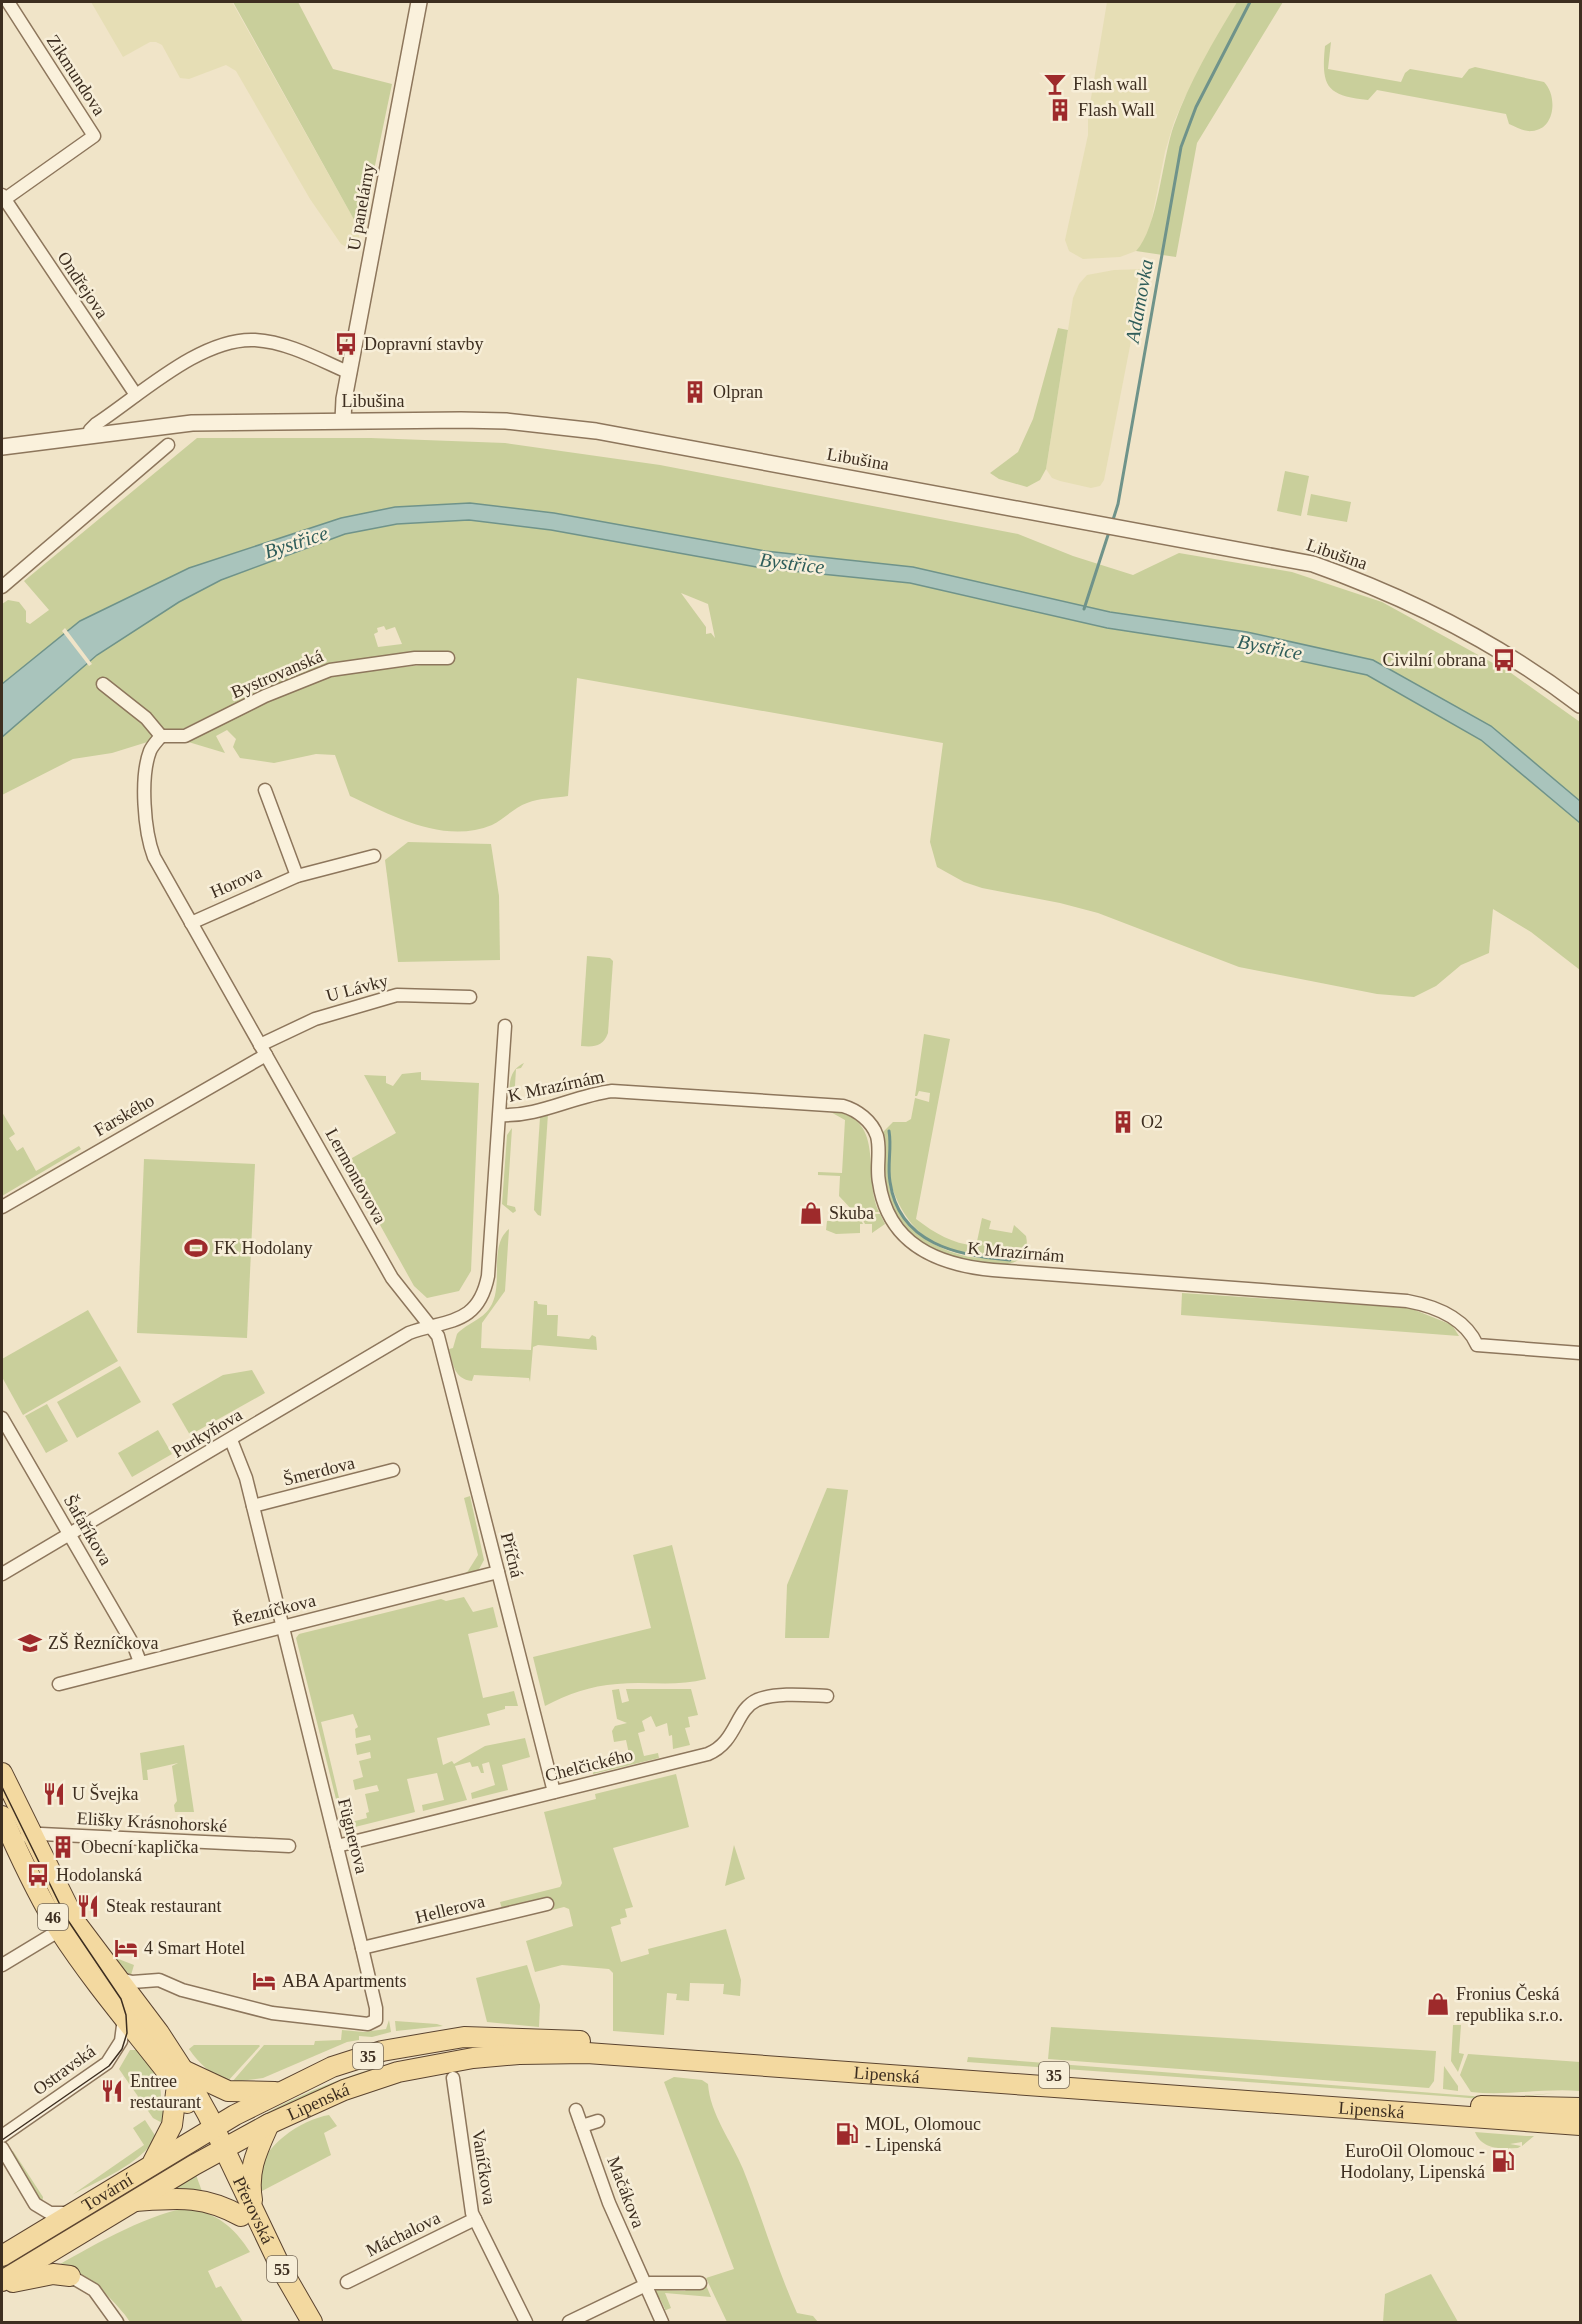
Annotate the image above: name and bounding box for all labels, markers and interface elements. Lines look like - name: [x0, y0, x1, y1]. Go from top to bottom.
- street label: Zikmundova: [43, 31, 109, 119]
- bar icon: Flash wall: [1042, 71, 1068, 97]
- place label: Flash wall: [1073, 74, 1148, 94]
- building icon: Flash Wall: [1047, 97, 1073, 123]
- place label: Flash Wall: [1078, 100, 1155, 120]
- street label: U panelárny: [343, 162, 379, 252]
- street label: Ondřejova: [53, 248, 113, 322]
- water label: Adamovka: [1120, 258, 1157, 346]
- bus stop icon: Dopravní stavby: [333, 331, 359, 357]
- place label: Dopravní stavby: [364, 334, 483, 354]
- building icon: Olpran: [682, 379, 708, 405]
- place label: Olpran: [713, 382, 763, 402]
- street label: Libušina: [342, 391, 405, 411]
- street label: Libušina: [825, 444, 891, 474]
- water label: Bystřice: [261, 521, 331, 564]
- street label: Libušina: [1304, 534, 1370, 574]
- water label: Bystřice: [758, 548, 826, 579]
- water label: Bystřice: [1236, 630, 1304, 665]
- street label: Bystrovanská: [228, 646, 326, 702]
- bus stop icon: Civilní obrana: [1491, 647, 1517, 673]
- place label: Civilní obrana: [1383, 650, 1486, 670]
- street label: Horova: [207, 862, 265, 902]
- street label: U Lávky: [324, 970, 390, 1006]
- street label: K Mrazírnám: [506, 1066, 606, 1106]
- street label: Farského: [90, 1090, 158, 1140]
- building icon: O2: [1110, 1109, 1136, 1135]
- place label: O2: [1141, 1112, 1163, 1132]
- street label: Lermontovova: [322, 1125, 390, 1227]
- shop icon: Skuba: [798, 1200, 824, 1226]
- place label: Skuba: [829, 1203, 874, 1223]
- sports icon: FK Hodolany: [183, 1235, 209, 1261]
- place label: FK Hodolany: [214, 1238, 313, 1258]
- street label: K Mrazírnám: [967, 1238, 1065, 1266]
- street label: Purkyňova: [168, 1404, 246, 1462]
- street label: Šmerdova: [281, 1451, 357, 1490]
- street label: Šafaříkova: [60, 1491, 117, 1569]
- street label: Příčná: [497, 1530, 527, 1580]
- street label: Řezníčkova: [230, 1589, 318, 1630]
- school or university icon: ZŠ Řezníčkova: [17, 1630, 43, 1656]
- place label: ZŠ Řezníčkova: [48, 1632, 158, 1653]
- street label: Chelčického: [543, 1744, 635, 1786]
- restaurant icon: U Švejka: [41, 1781, 67, 1807]
- place label: U Švejka: [72, 1783, 139, 1804]
- street label: Fügnerova: [334, 1796, 372, 1876]
- street label: Elišky Krásnohorské: [76, 1808, 228, 1836]
- building icon: Obecní kaplička: [50, 1834, 76, 1860]
- place label: Obecní kaplička: [81, 1837, 198, 1857]
- bus stop icon: Hodolanská: [25, 1862, 51, 1888]
- place label: Hodolanská: [56, 1865, 142, 1885]
- street label: Hellerova: [413, 1891, 487, 1927]
- restaurant icon: Steak restaurant: [75, 1893, 101, 1919]
- place label: Steak restaurant: [106, 1896, 221, 1916]
- road number: 46: [38, 1904, 68, 1930]
- hotel icon: 4 Smart Hotel: [113, 1935, 139, 1961]
- place label: 4 Smart Hotel: [144, 1938, 245, 1958]
- hotel icon: ABA Apartments: [251, 1968, 277, 1994]
- place label: ABA Apartments: [282, 1971, 407, 1991]
- place label: Fronius Česká republika s.r.o.: [1456, 1983, 1563, 2025]
- shop icon: Fronius Česká republika s.r.o.: [1425, 1991, 1451, 2017]
- street label: Ostravská: [29, 2041, 99, 2099]
- road number: 35: [353, 2043, 383, 2069]
- street label: Lipenská: [853, 2062, 920, 2087]
- road number: 35: [1039, 2062, 1069, 2088]
- place label: Entree restaurant: [130, 2071, 201, 2112]
- restaurant icon: Entree restaurant: [99, 2078, 125, 2104]
- street label: Lipenská: [284, 2079, 352, 2124]
- street label: Lipenská: [1338, 2098, 1405, 2122]
- place label: MOL, Olomouc - Lipenská: [865, 2114, 981, 2155]
- fuel station icon: MOL, Olomouc - Lipenská: [834, 2121, 860, 2147]
- street label: Vaníčkova: [468, 2128, 500, 2206]
- place label: EuroOil Olomouc - Hodolany, Lipenská: [1340, 2141, 1485, 2182]
- fuel station icon: EuroOil Olomouc - Hodolany, Lipenská: [1490, 2148, 1516, 2174]
- street label: Mačákova: [603, 2153, 649, 2231]
- street label: Tovární: [78, 2169, 136, 2215]
- street label: Přerovská: [229, 2173, 278, 2247]
- street label: Máchalova: [363, 2207, 443, 2261]
- road number: 55: [267, 2256, 297, 2282]

